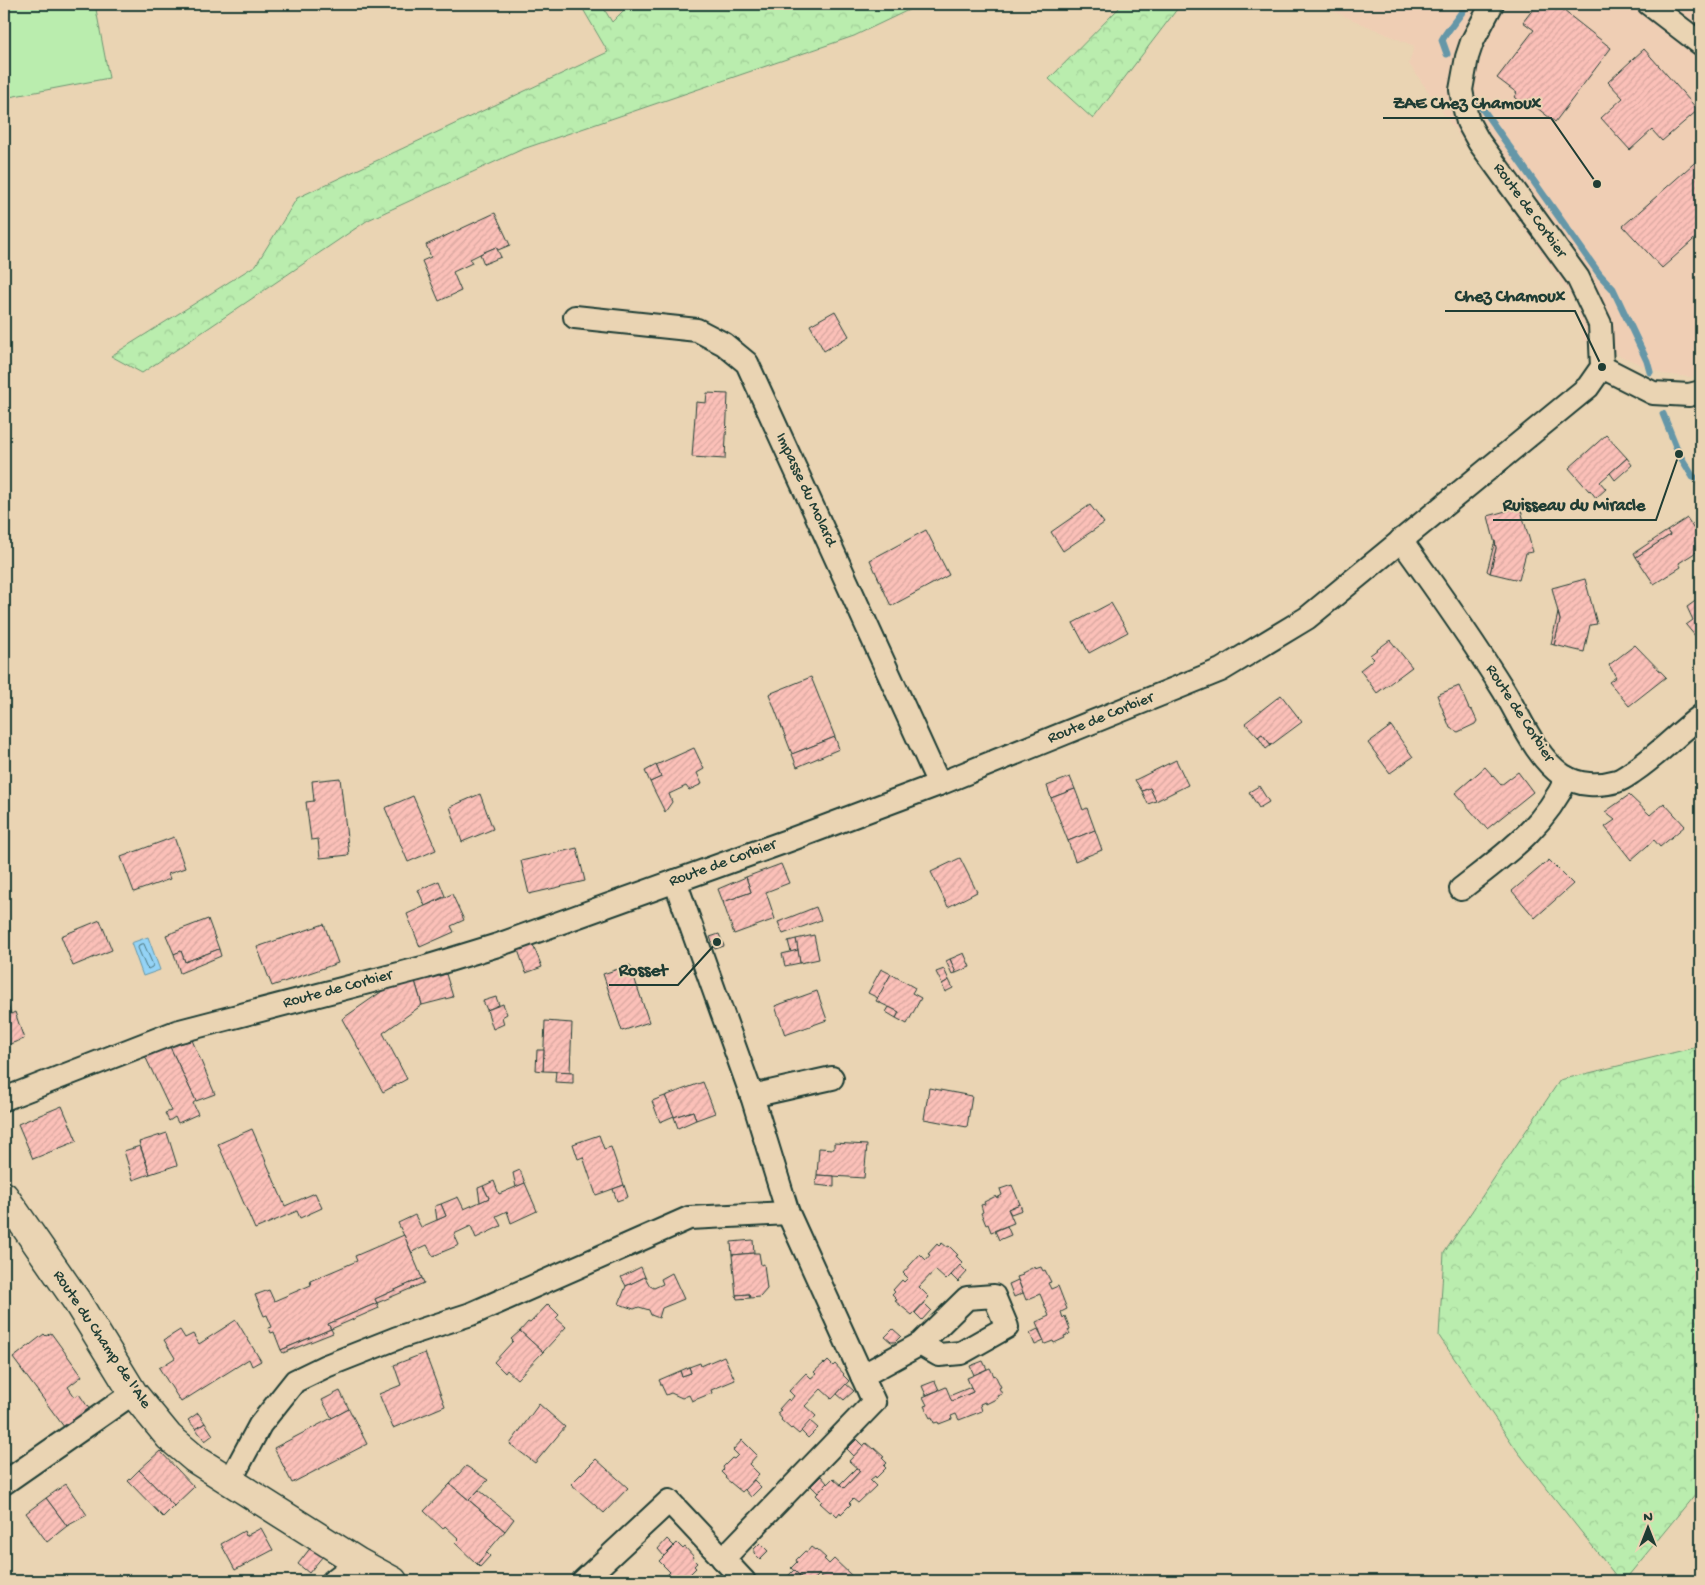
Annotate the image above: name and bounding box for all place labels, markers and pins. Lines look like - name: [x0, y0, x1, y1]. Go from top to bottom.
- callout: ZAE Chez Chamoux: [1383, 85, 1551, 118]
- callout: Chez Chamoux: [1445, 278, 1575, 311]
- callout: Ruisseau du Miracle: [1493, 487, 1656, 520]
- callout: Rosset: [609, 952, 678, 985]

